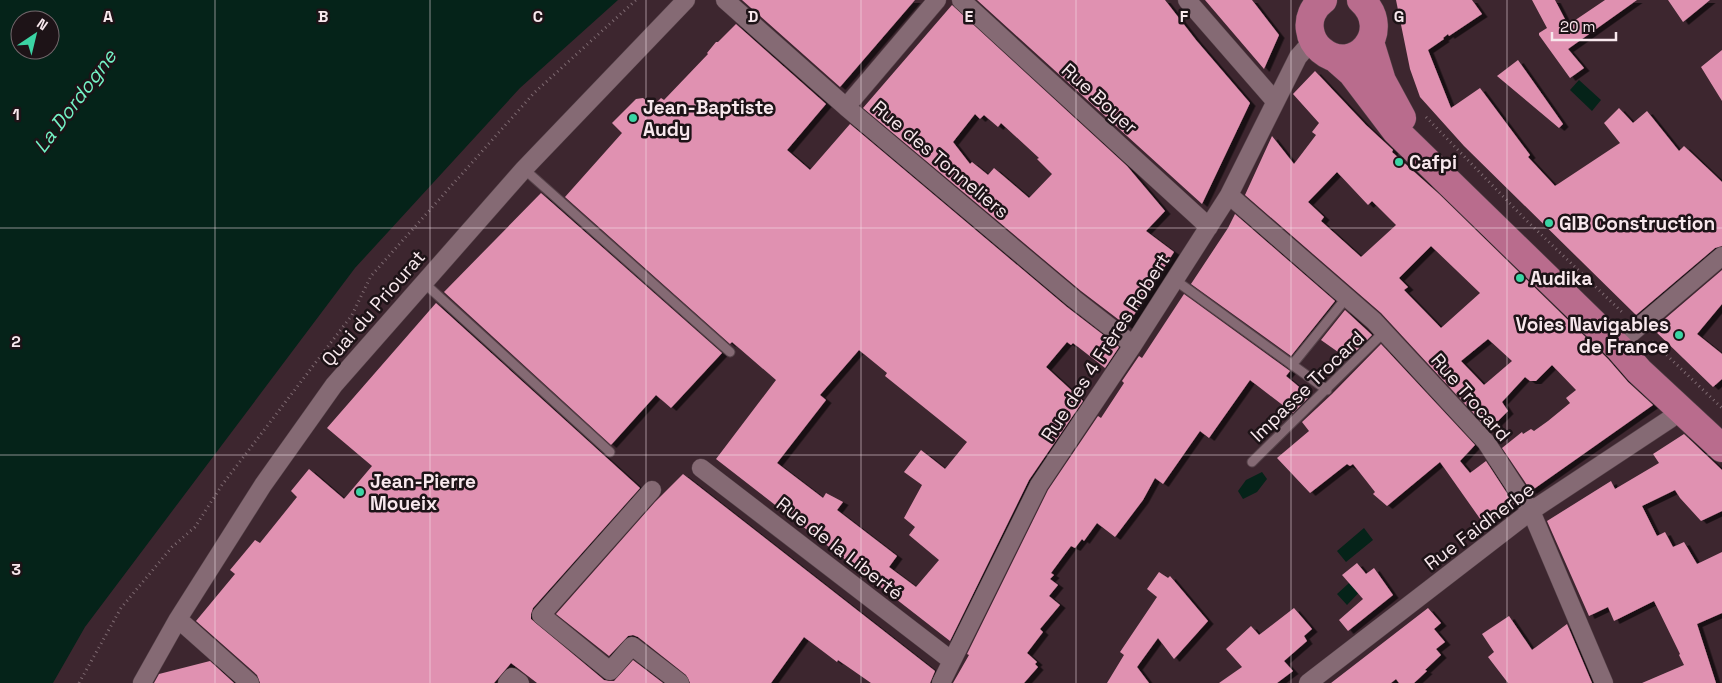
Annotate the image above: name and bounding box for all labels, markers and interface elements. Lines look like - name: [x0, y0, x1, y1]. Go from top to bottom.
- text: A: [103, 6, 113, 27]
- text: B: [318, 6, 328, 27]
- text: C: [533, 6, 543, 27]
- text: D: [748, 6, 758, 27]
- text: E: [965, 6, 974, 27]
- text: F: [1180, 6, 1189, 27]
- text: G: [1394, 6, 1404, 27]
- north arrow: [10, 10, 60, 60]
- scale bar: [1552, 10, 1616, 42]
- text: N: [33, 14, 51, 34]
- text: 20 m: [1560, 17, 1595, 36]
- water label: La Dordogne: [28, 43, 123, 158]
- street label: Rue Boyer: [1056, 58, 1143, 139]
- place label: Jean-Baptiste Audy: [643, 95, 774, 142]
- street label: Rue des Tonneliers: [867, 95, 1014, 224]
- text: 1: [12, 104, 20, 125]
- marker: Jean-Baptiste Audy: [627, 112, 639, 124]
- place label: Cafpi: [1409, 150, 1457, 175]
- marker: Cafpi: [1393, 156, 1405, 168]
- place label: GIB Construction: [1559, 211, 1715, 236]
- marker: GIB Construction: [1543, 217, 1555, 229]
- street label: Quai du Priourat: [316, 245, 431, 372]
- street label: Rue des 4 Frères Robert: [1035, 248, 1176, 446]
- place label: Audika: [1530, 266, 1592, 291]
- marker: Audika: [1514, 272, 1526, 284]
- place label: Voies Navigables de France: [1516, 312, 1669, 359]
- street label: Impasse Trocard: [1245, 325, 1370, 447]
- marker: Voies Navigables de France: [1673, 329, 1685, 341]
- text: 2: [11, 331, 21, 352]
- street label: Rue Trocard: [1425, 348, 1516, 447]
- place label: Jean-Pierre Moueix: [370, 469, 476, 516]
- street label: Rue Faidherbe: [1419, 477, 1539, 576]
- marker: Jean-Pierre Moueix: [354, 486, 366, 498]
- street label: Rue de la Liberté: [771, 491, 908, 606]
- text: 3: [11, 559, 21, 580]

